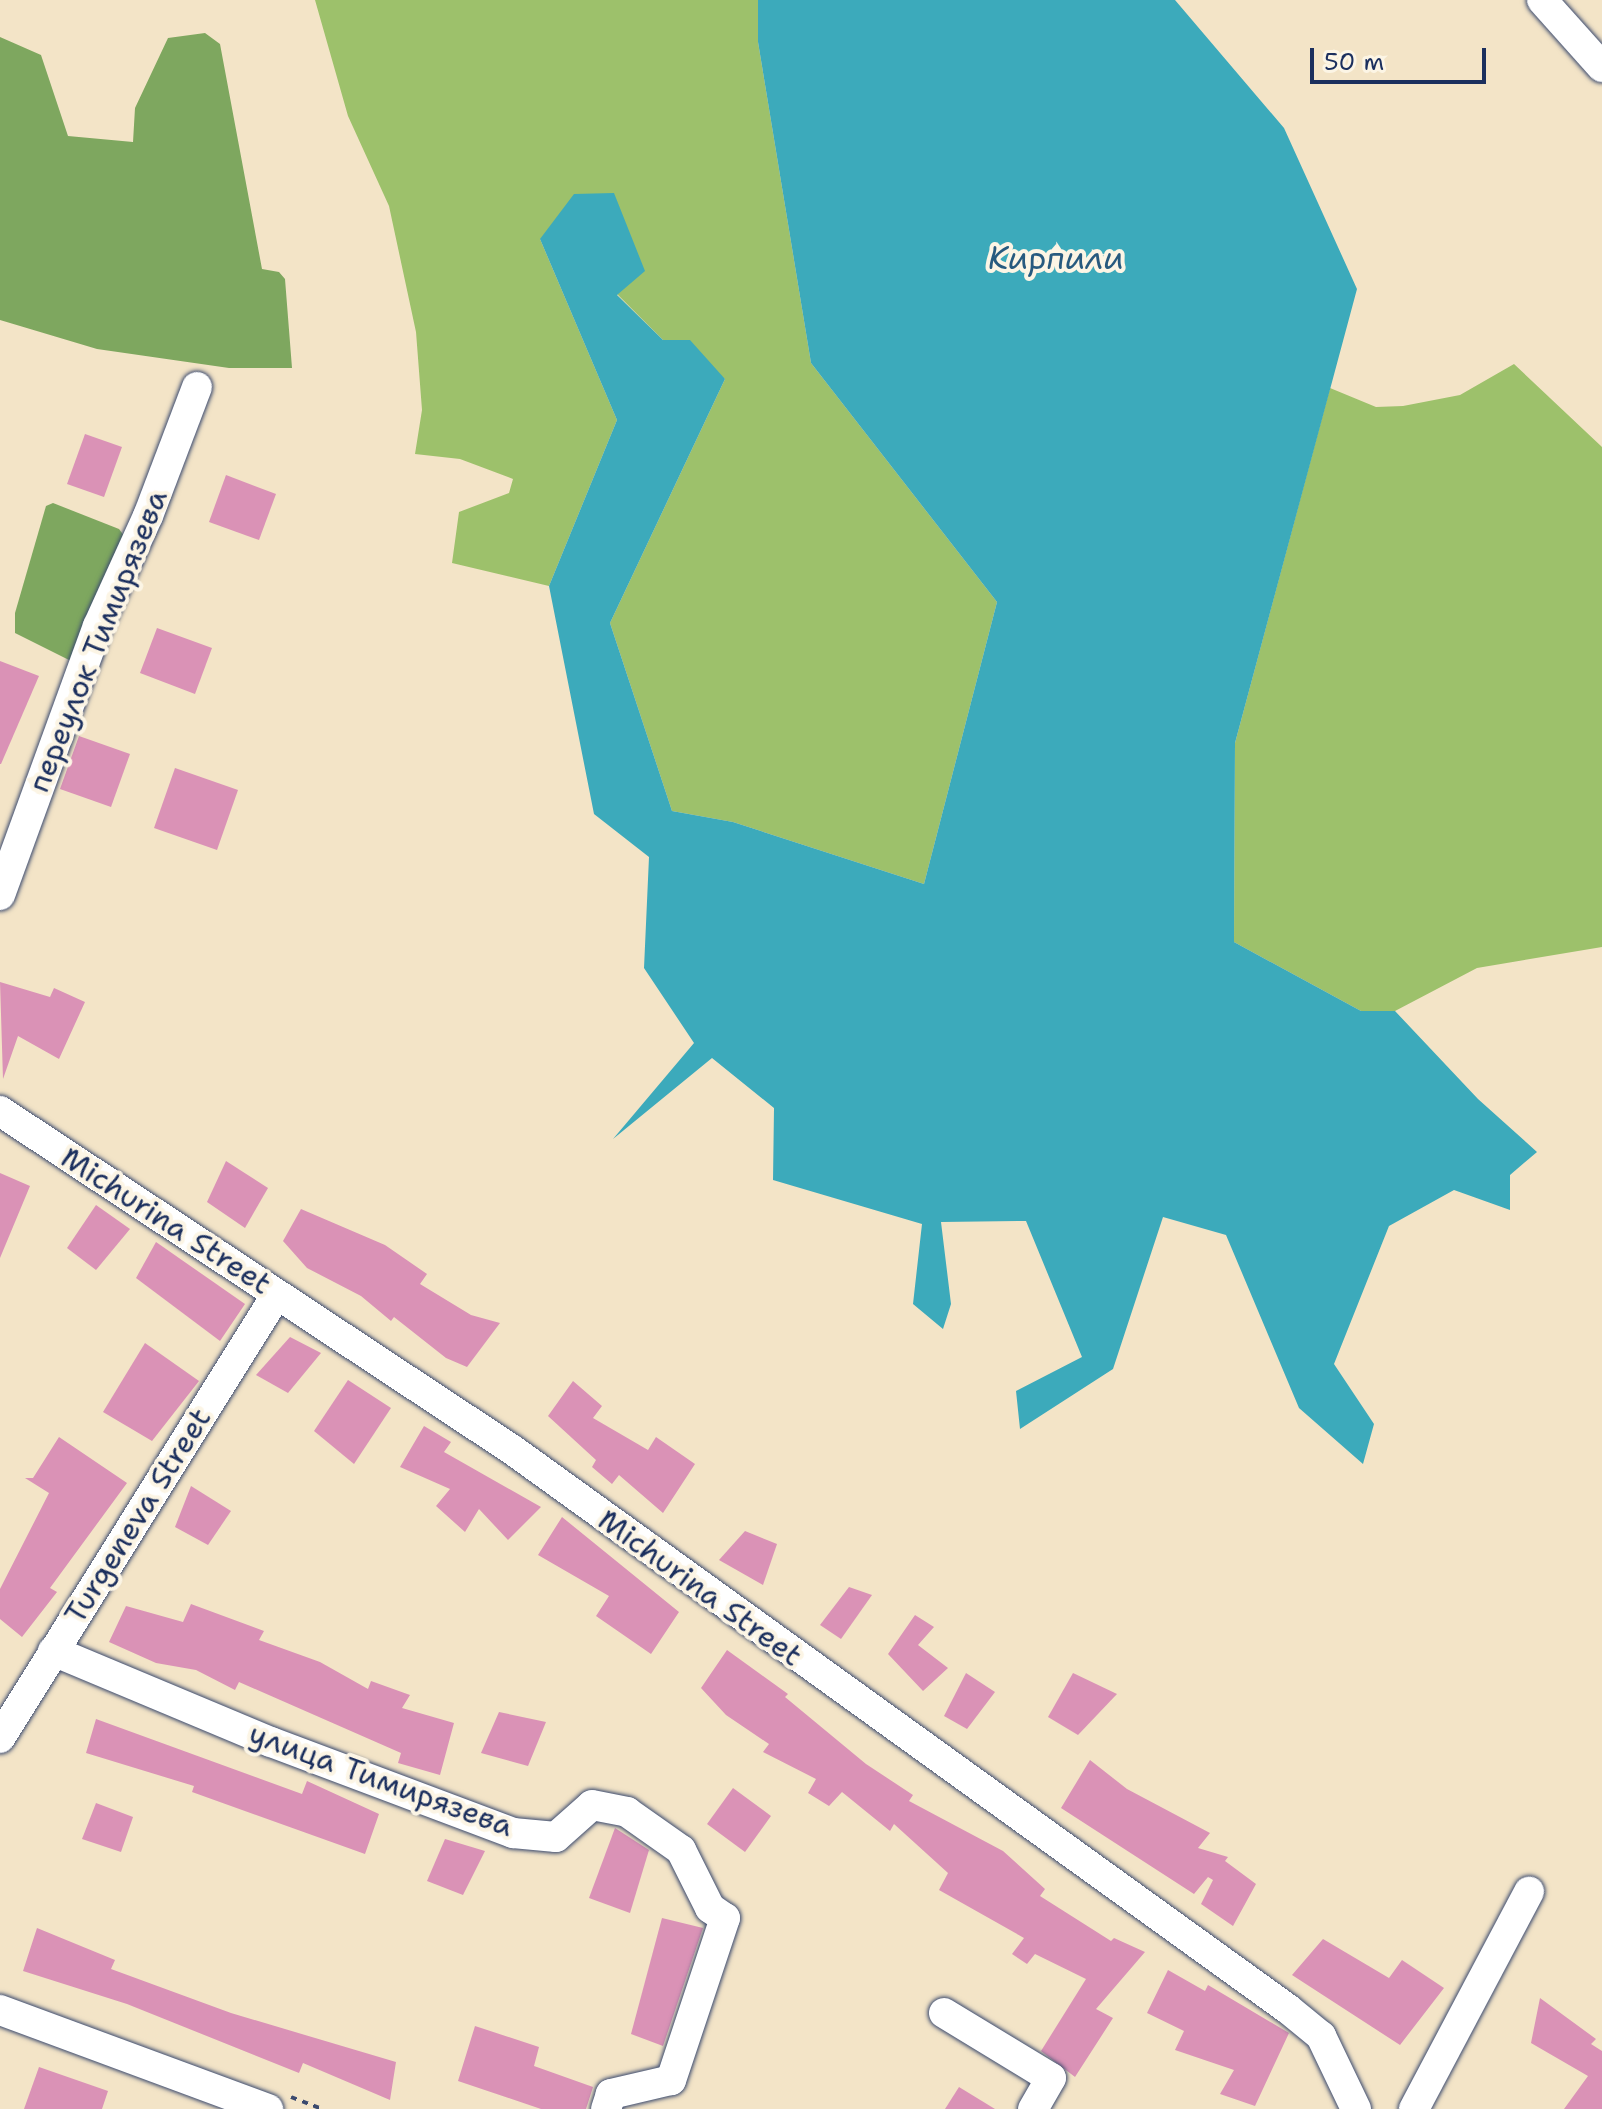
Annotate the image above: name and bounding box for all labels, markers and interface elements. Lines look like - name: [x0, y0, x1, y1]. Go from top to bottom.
- scale bar: [1314, 32, 1490, 82]
- text: 50 m: [1324, 46, 1384, 78]
- water label: Кирпили: [988, 239, 1124, 277]
- street label: переулок Тимирязева: [21, 485, 175, 797]
- street label: Michurina Street: [54, 1140, 278, 1302]
- street label: Turgeneva Street: [57, 1402, 219, 1630]
- street label: Michurina Street: [591, 1502, 809, 1674]
- street label: улица Тимирязева: [244, 1716, 518, 1844]

